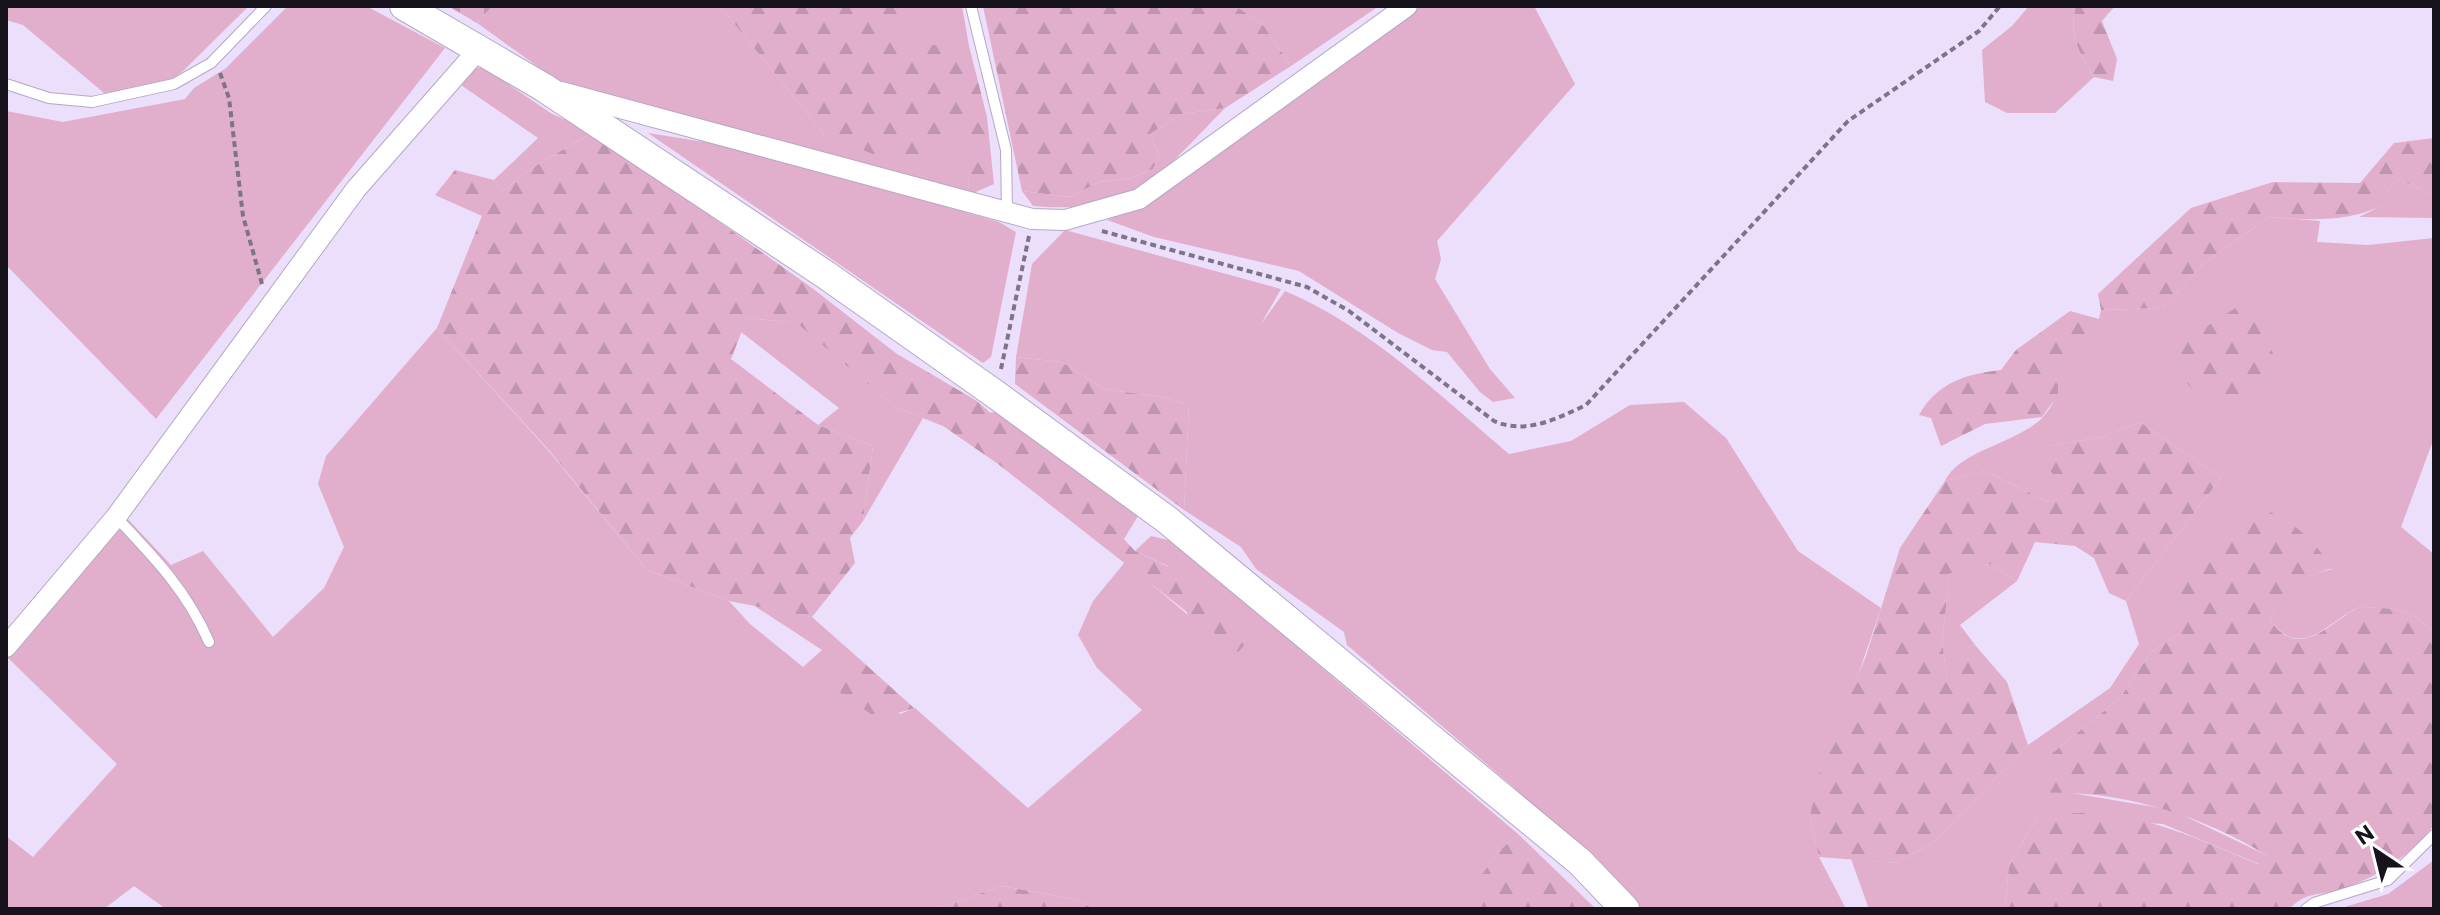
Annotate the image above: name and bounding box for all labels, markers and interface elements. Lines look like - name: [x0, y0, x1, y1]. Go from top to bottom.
- north arrow: [2336, 811, 2416, 891]
- text: N: [2350, 818, 2379, 850]

